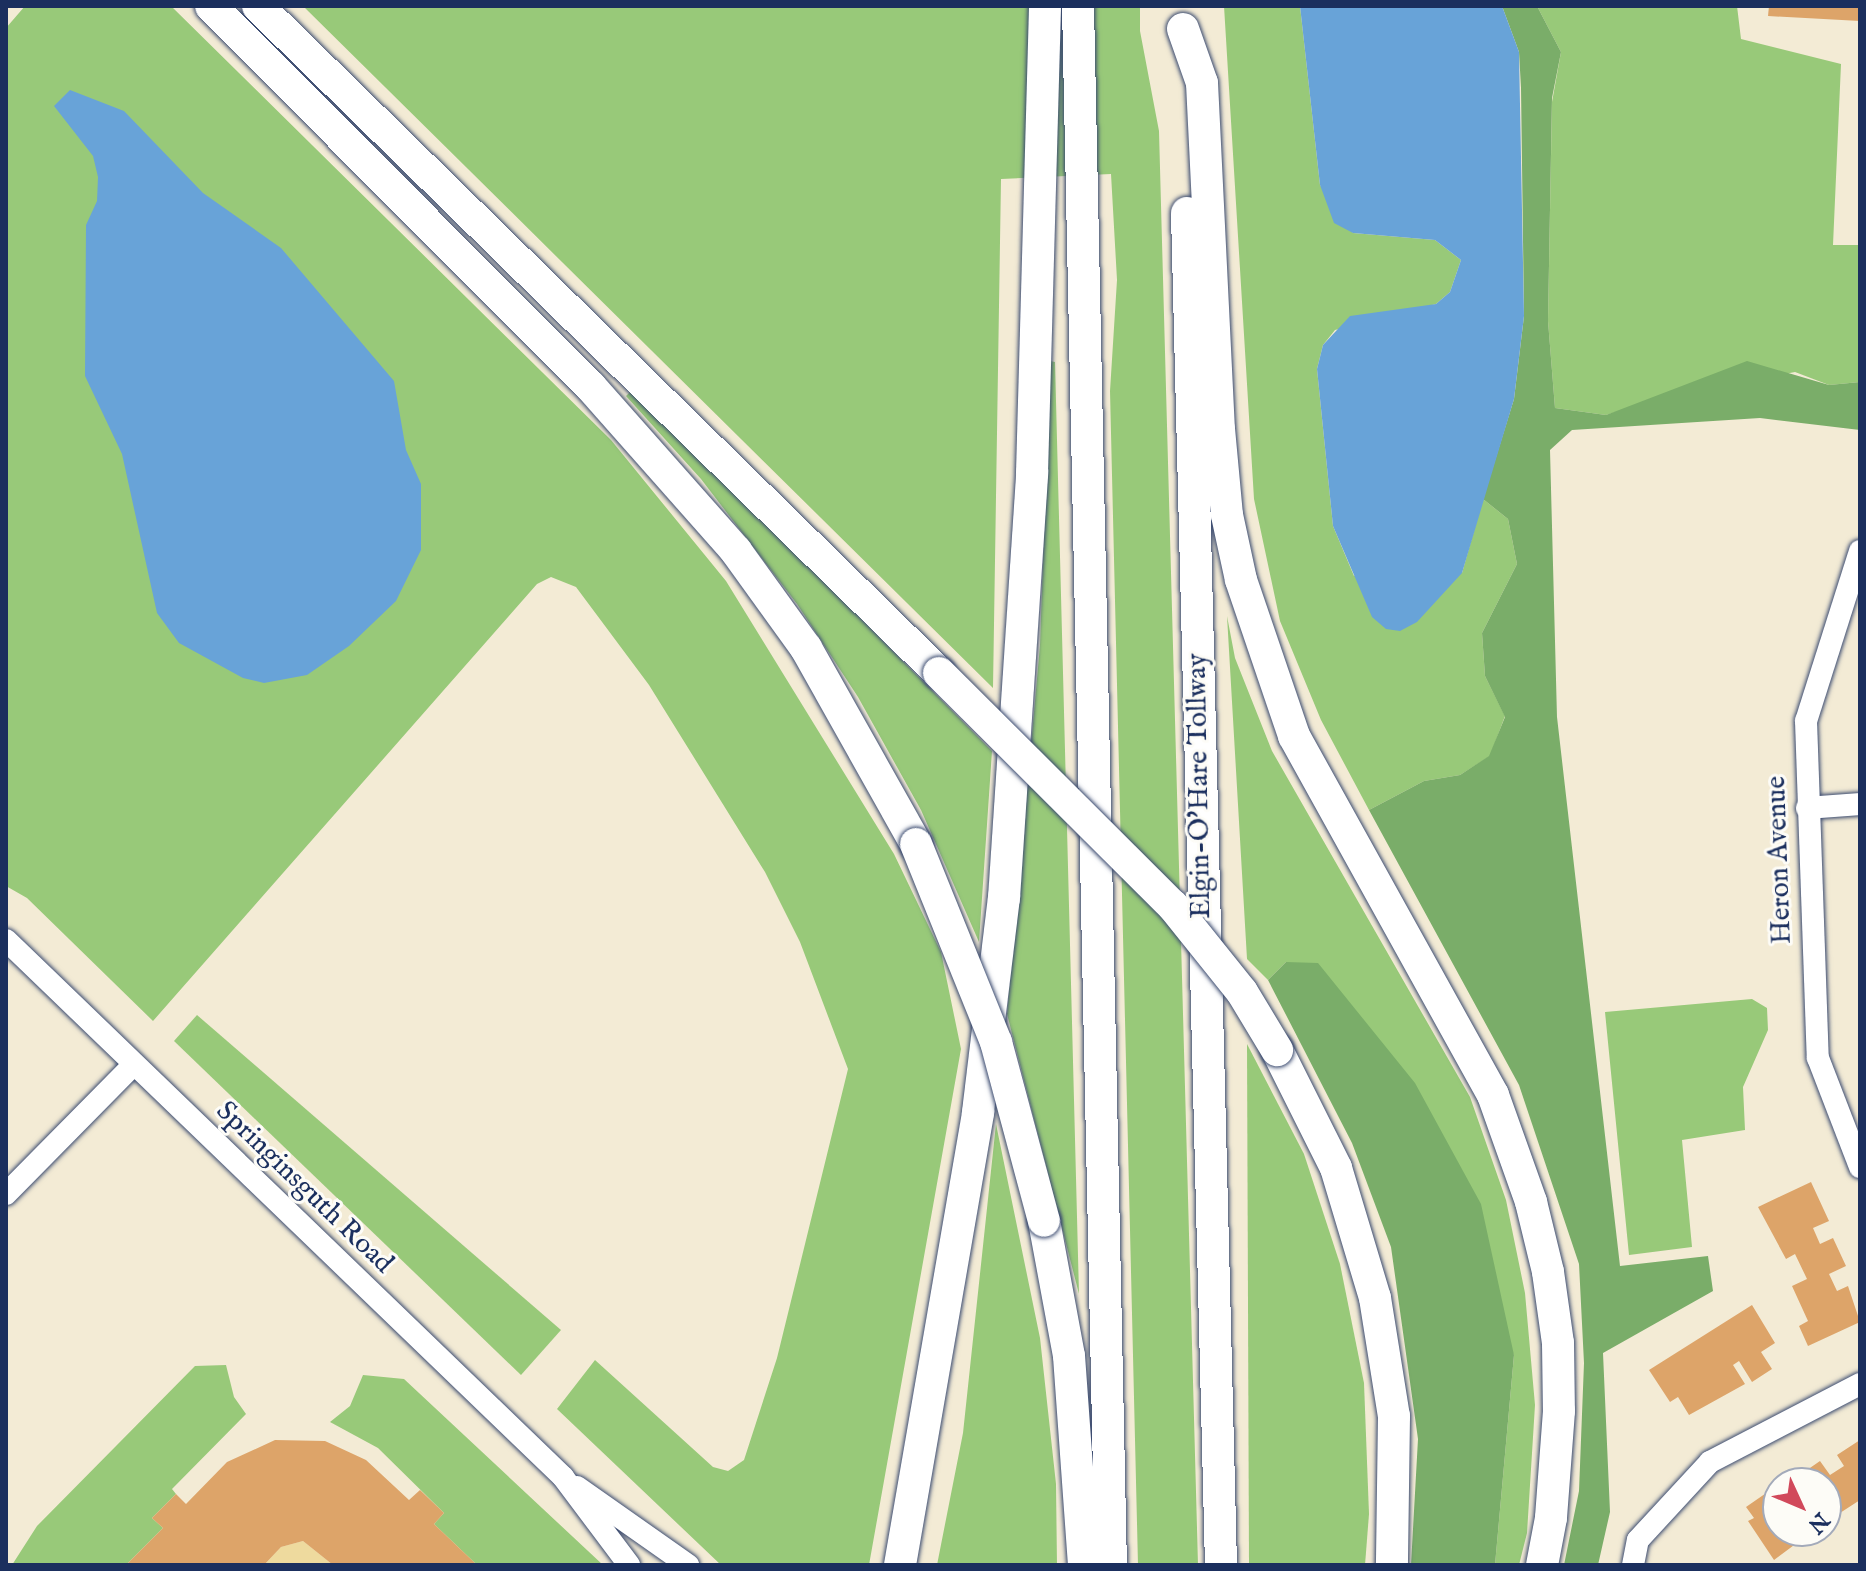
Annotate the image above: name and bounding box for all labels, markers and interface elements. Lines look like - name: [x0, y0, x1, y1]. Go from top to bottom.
- street label: Elgin-O'Hare Tollway: [1181, 653, 1219, 919]
- street label: Heron Avenue: [1760, 775, 1800, 945]
- street label: Springinsguth Road: [208, 1095, 400, 1281]
- north arrow: [1762, 1467, 1842, 1547]
- text: N: [1801, 1506, 1835, 1539]

